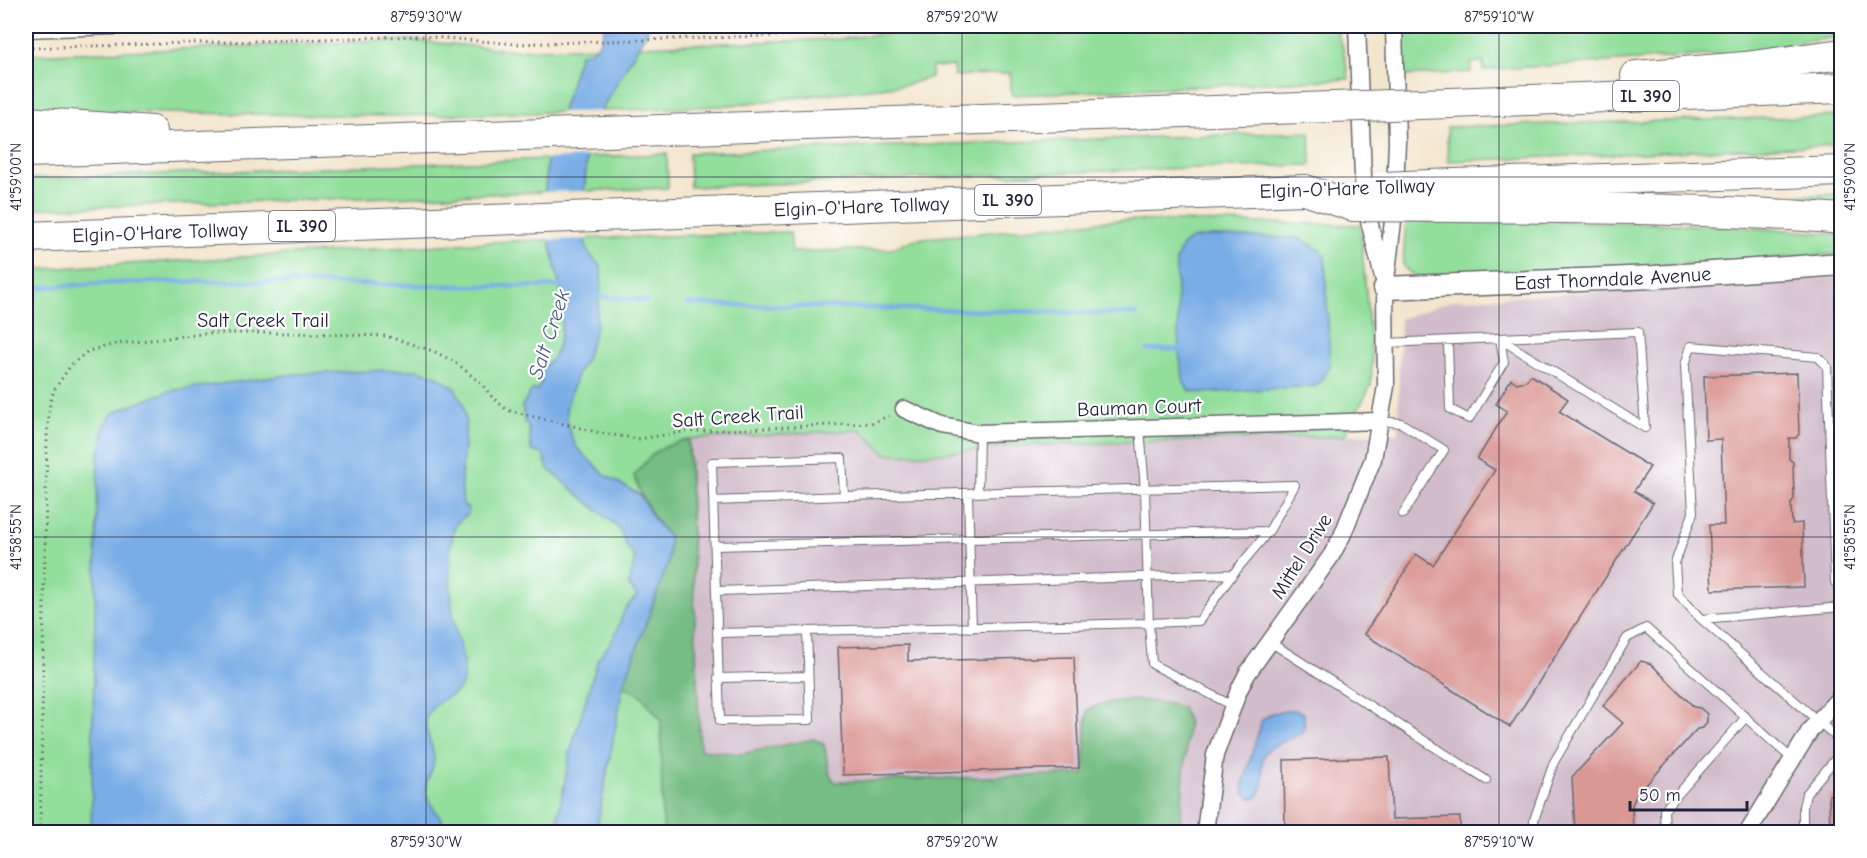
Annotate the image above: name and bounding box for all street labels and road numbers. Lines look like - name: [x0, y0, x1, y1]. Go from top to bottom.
- road number: IL 390: [1613, 81, 1679, 111]
- street label: Elgin-O'Hare Tollway: [1259, 174, 1435, 203]
- road number: IL 390: [975, 185, 1041, 215]
- street label: Elgin-O'Hare Tollway: [773, 192, 950, 222]
- road number: IL 390: [269, 211, 335, 241]
- street label: Elgin-O'Hare Tollway: [72, 218, 248, 247]
- street label: East Thorndale Avenue: [1514, 262, 1712, 295]
- street label: Salt Creek Trail: [197, 309, 329, 332]
- street label: Bauman Court: [1077, 394, 1203, 421]
- street label: Salt Creek Trail: [672, 400, 804, 433]
- street label: Mittel Drive: [1266, 509, 1337, 603]

